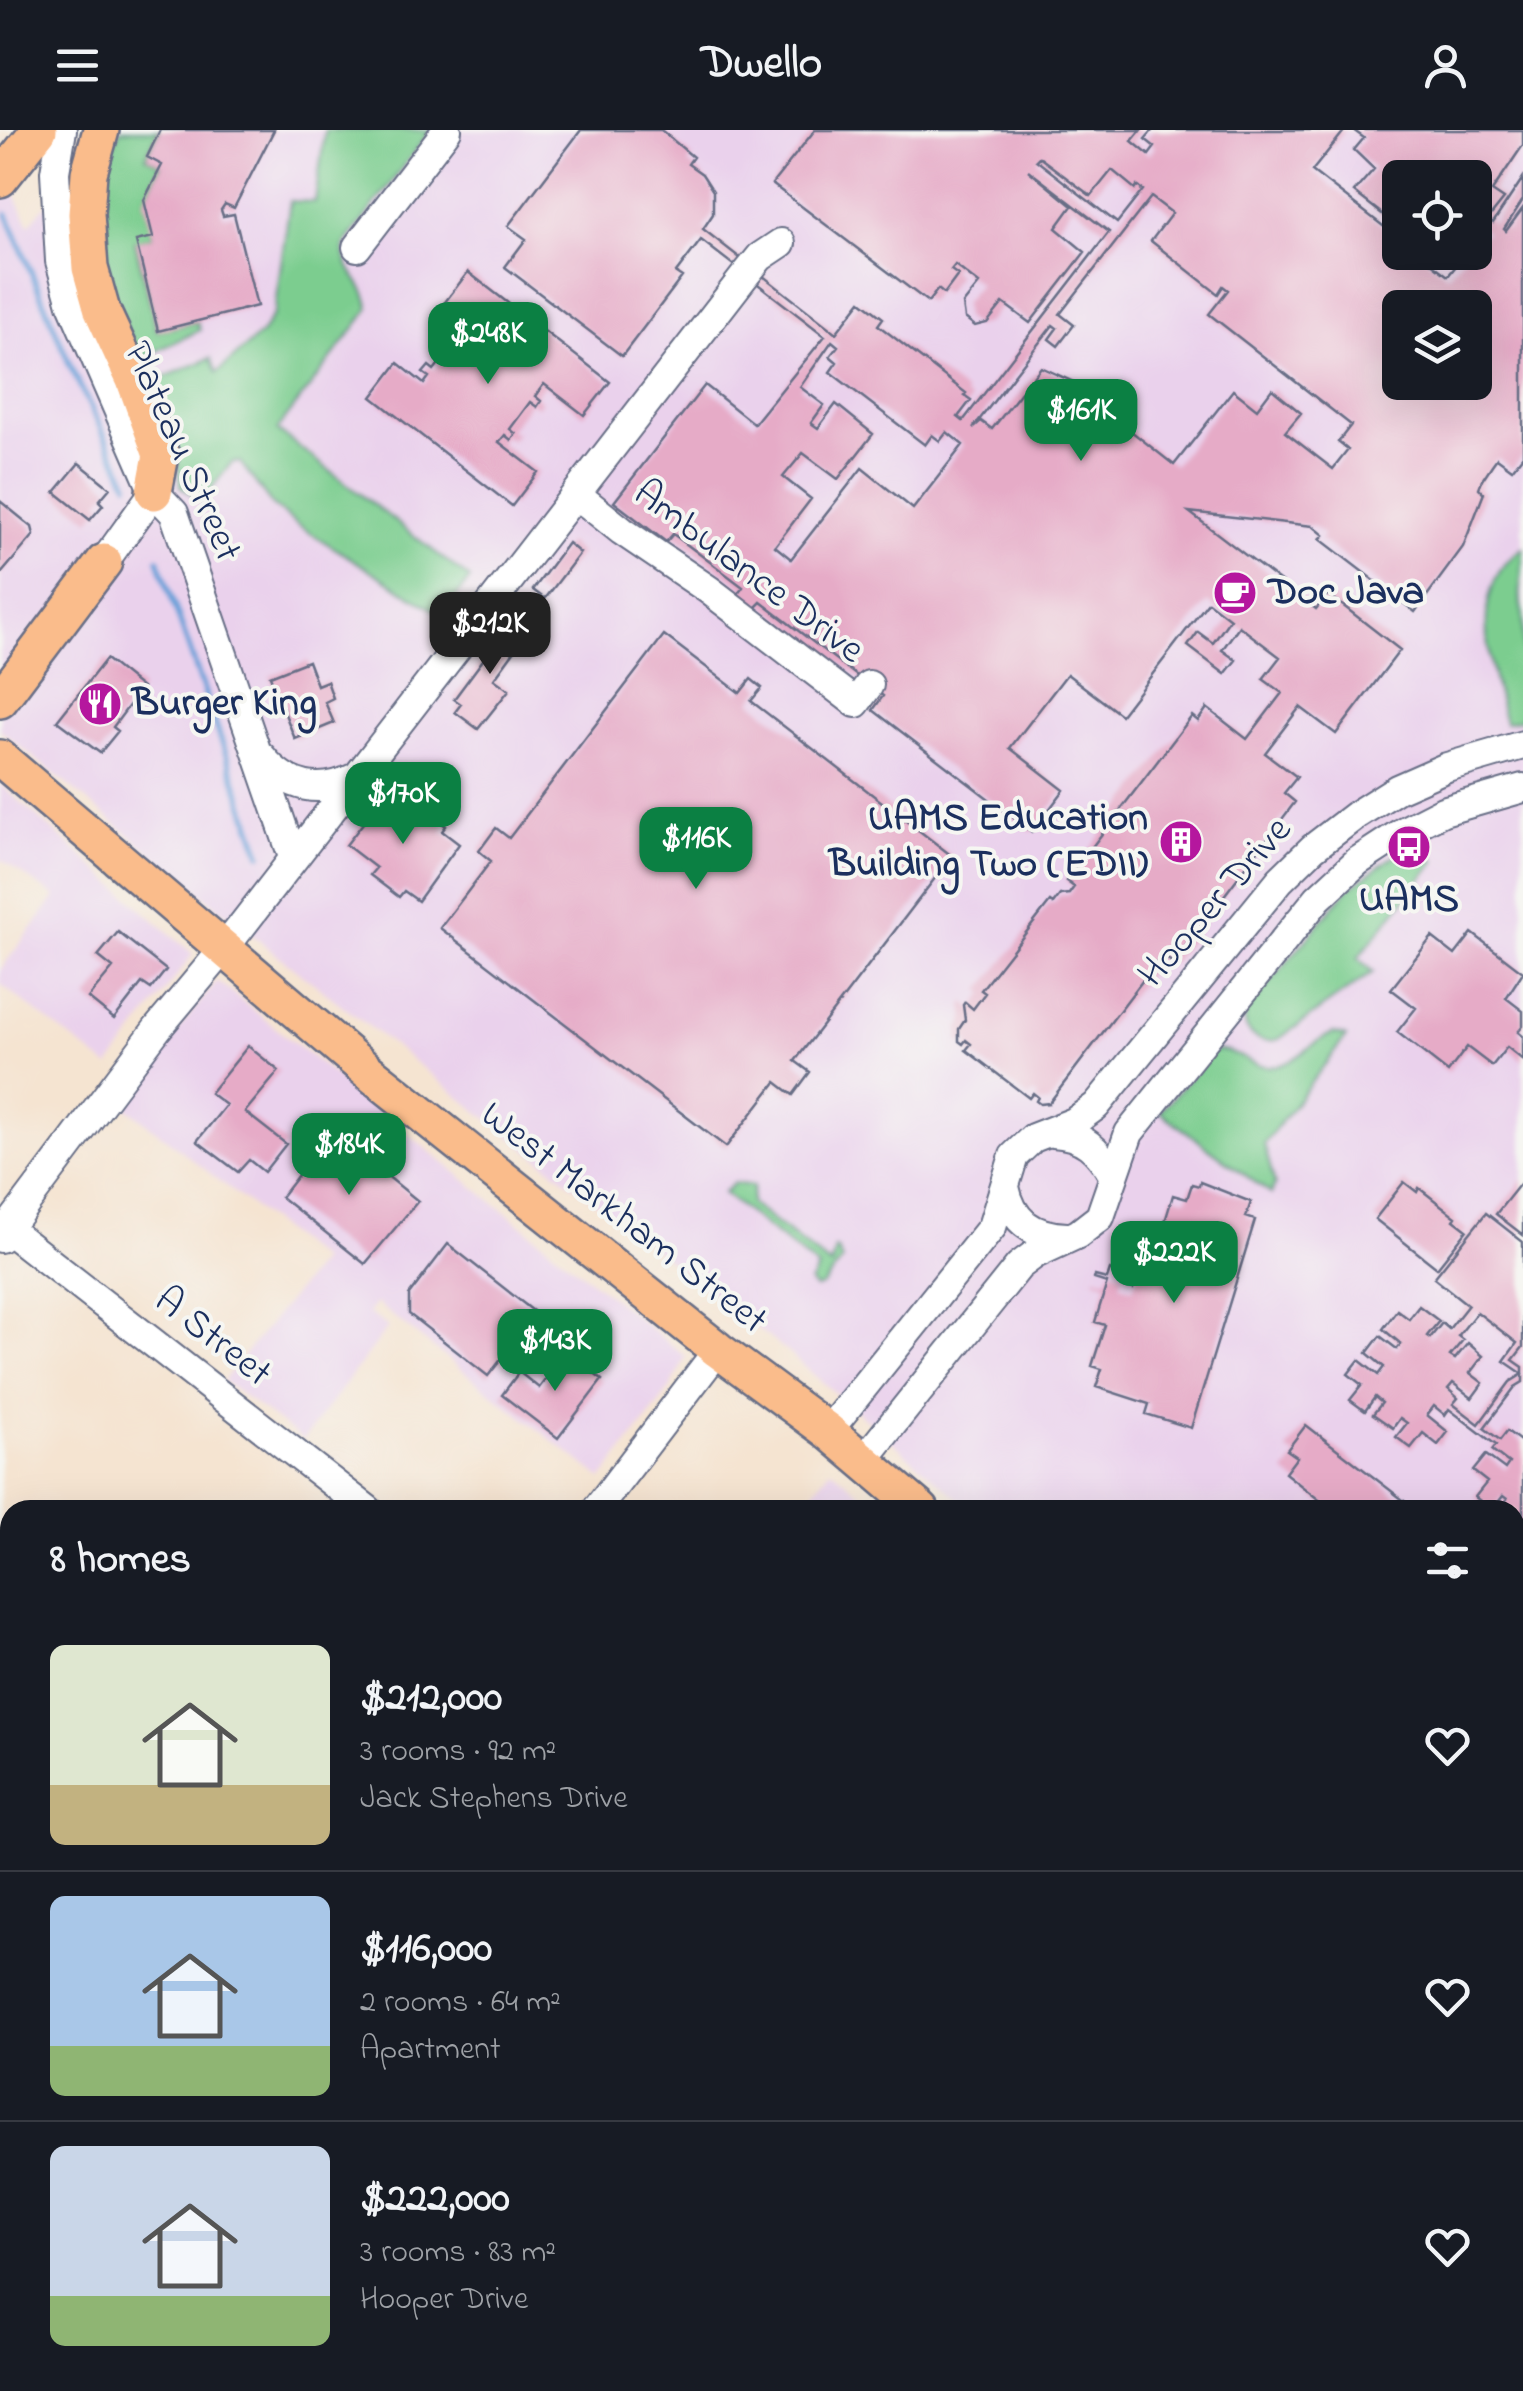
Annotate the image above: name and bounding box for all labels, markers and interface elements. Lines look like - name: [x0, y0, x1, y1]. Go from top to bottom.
- text: Dwello: [701, 32, 822, 98]
- icon: menu: [50, 38, 105, 93]
- icon: person: [1418, 38, 1473, 93]
- map controls: [1382, 160, 1492, 400]
- button: locate: [1382, 160, 1492, 270]
- button: layers: [1382, 290, 1492, 400]
- pin: $248K: [418, 302, 558, 387]
- text: $248K: [450, 311, 526, 358]
- street label: Plateau Street: [106, 332, 256, 572]
- pin: $161K: [1011, 379, 1151, 464]
- text: $161K: [1046, 388, 1116, 435]
- street label: Ambulance Drive: [620, 466, 876, 680]
- place label: Doc Java: [1266, 564, 1424, 623]
- cafe icon: Doc Java: [1212, 570, 1258, 616]
- pin: $212K: [420, 592, 560, 677]
- text: $212K: [452, 601, 528, 648]
- place label: Burger King: [130, 675, 317, 734]
- restaurant icon: Burger King: [77, 681, 123, 727]
- pin: $170K: [333, 762, 473, 847]
- text: $170K: [367, 771, 439, 818]
- place label: UAMS Education Building Two (EDII): [827, 790, 1148, 895]
- street label: Hooper Drive: [1125, 804, 1307, 1002]
- pin: $116K: [626, 807, 766, 892]
- text: $116K: [661, 816, 731, 863]
- building icon: UAMS Education Building Two (EDII): [1158, 819, 1204, 865]
- bus stop icon: UAMS: [1386, 824, 1432, 870]
- place label: UAMS: [1359, 871, 1459, 930]
- street label: West Markham Street: [467, 1088, 779, 1350]
- pin: $184K: [279, 1113, 419, 1198]
- text: $184K: [314, 1122, 384, 1169]
- pin: $222K: [1104, 1221, 1244, 1306]
- text: $222K: [1133, 1230, 1215, 1277]
- street label: A Street: [140, 1273, 284, 1403]
- pin: $143K: [485, 1309, 625, 1394]
- text: $143K: [519, 1318, 591, 1365]
- text: 8 homes: [50, 1530, 191, 1591]
- icon: filters: [1420, 1533, 1475, 1588]
- text: $212,000: [360, 1668, 502, 1729]
- icon: home: [130, 1685, 250, 1805]
- icon: heart: [1420, 1718, 1475, 1773]
- text: 3 rooms · 92 m²: [360, 1729, 556, 1776]
- text: Jack Stephens Drive: [360, 1776, 628, 1823]
- text: $116,000: [360, 1919, 492, 1980]
- icon: home: [130, 1936, 250, 2056]
- icon: heart: [1420, 1969, 1475, 2024]
- text: 2 rooms · 64 m²: [360, 1980, 561, 2027]
- text: Apartment: [360, 2027, 501, 2074]
- text: $222,000: [360, 2169, 510, 2230]
- icon: home: [130, 2186, 250, 2306]
- icon: heart: [1420, 2219, 1475, 2274]
- text: 3 rooms · 83 m²: [360, 2230, 556, 2277]
- text: Hooper Drive: [360, 2277, 528, 2324]

